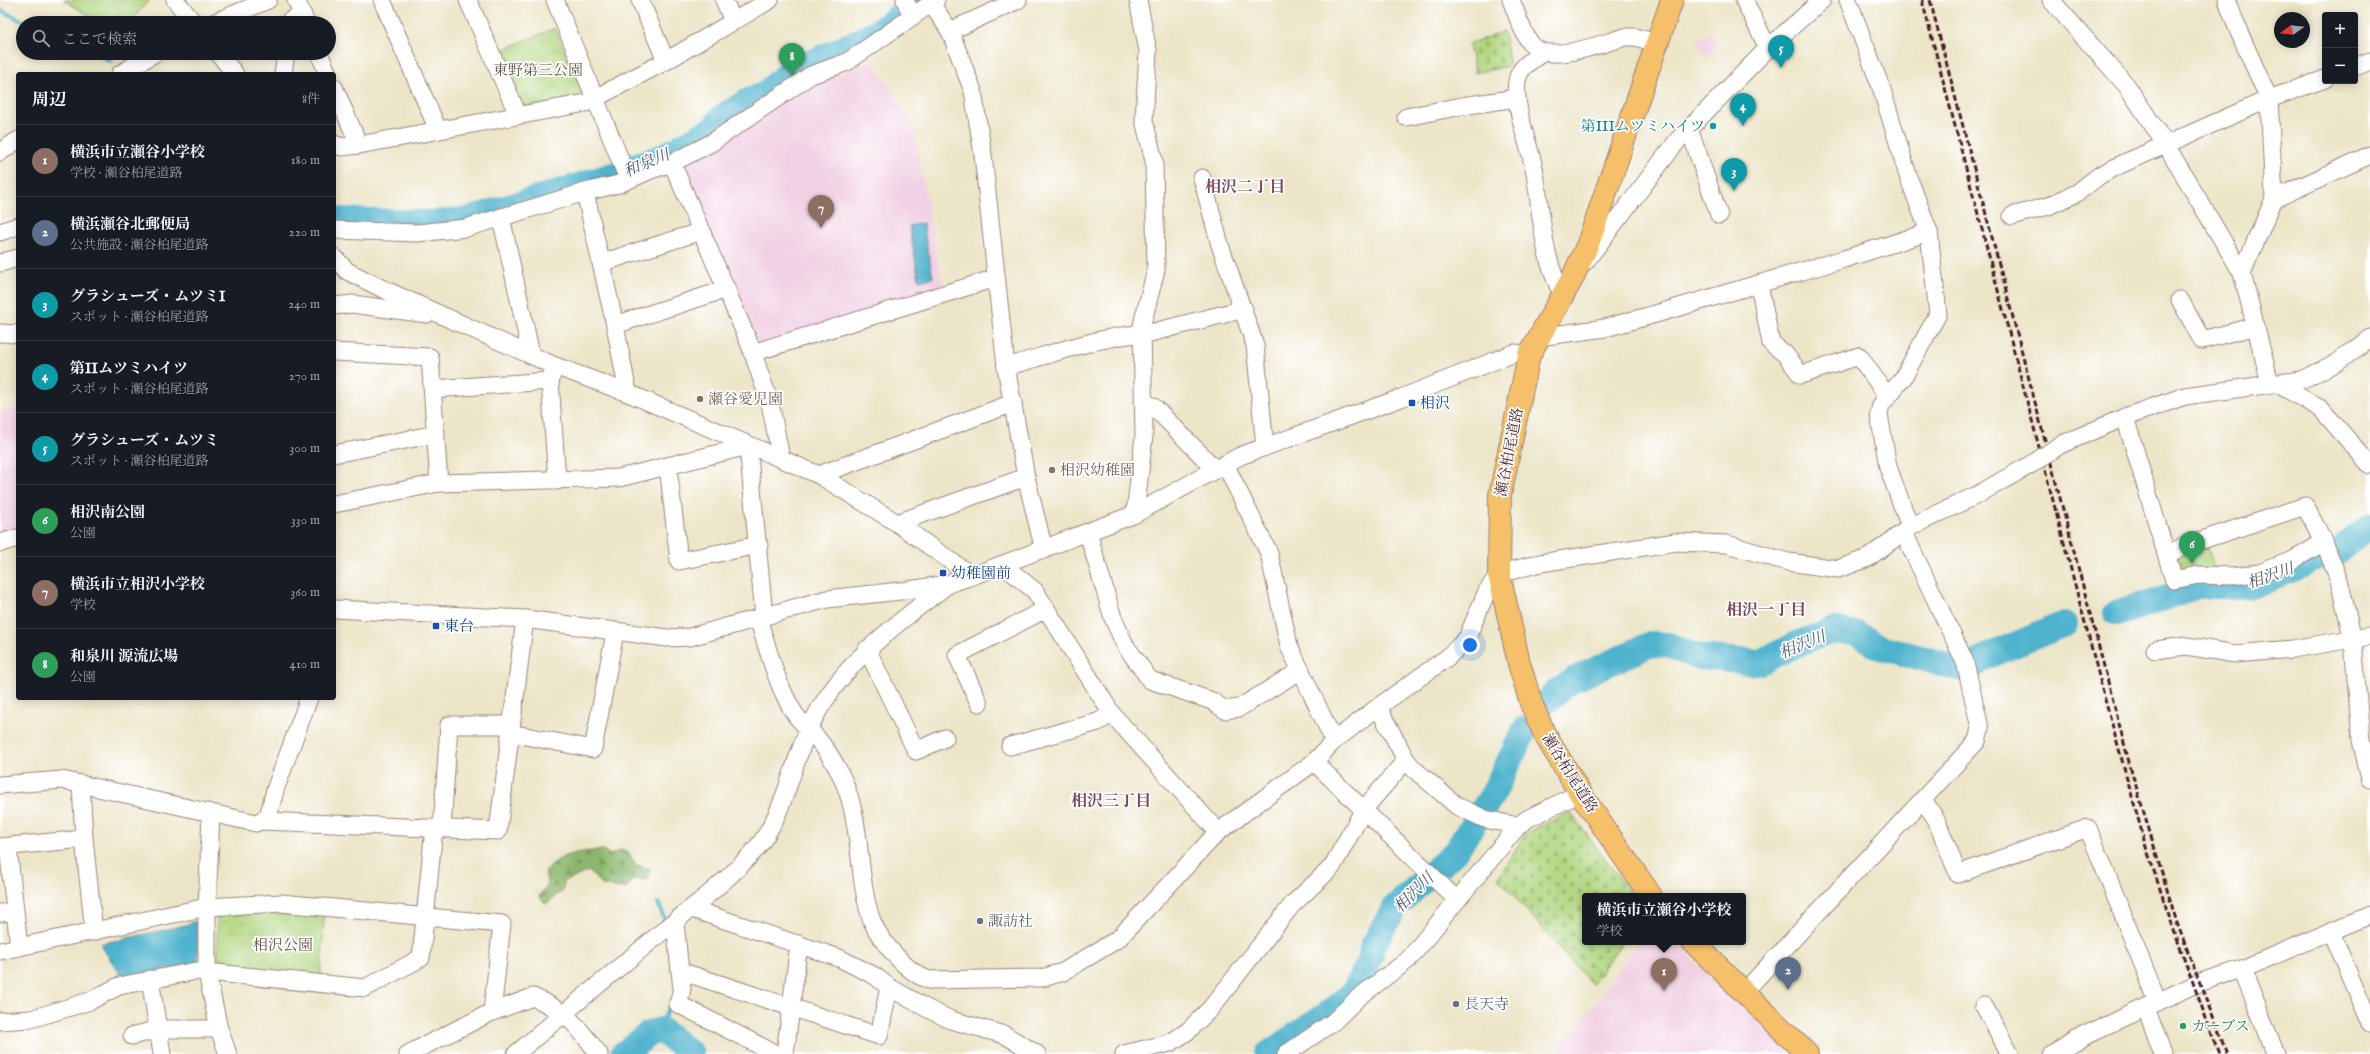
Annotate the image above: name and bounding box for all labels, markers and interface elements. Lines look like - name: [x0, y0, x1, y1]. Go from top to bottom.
- north arrow: [2274, 12, 2310, 48]
- map controls: [2322, 12, 2358, 84]
- button: +: [2322, 12, 2358, 48]
- search box: [16, 16, 336, 60]
- icon: search: [30, 27, 52, 49]
- text: ここで検索: [62, 30, 137, 49]
- pin: 5: [1768, 35, 1794, 68]
- pin: 8: [779, 43, 805, 76]
- button: −: [2322, 48, 2358, 84]
- park label: 東野第三公園: [493, 61, 583, 80]
- text: 周辺: [32, 90, 66, 111]
- text: 8件: [302, 91, 320, 108]
- pin: 4: [1730, 93, 1756, 126]
- place label: 第IIIムツミハイツ: [1581, 117, 1705, 136]
- marker: 第IIIムツミハイツ: [1708, 121, 1718, 131]
- text: 横浜市立瀬谷小学校: [70, 143, 205, 162]
- water label: 和泉川: [621, 144, 675, 182]
- text: 1: [43, 152, 47, 169]
- text: 180 m: [291, 152, 320, 169]
- pin: 3: [1721, 158, 1747, 191]
- text: 学校 · 瀬谷柏尾道路: [70, 165, 183, 182]
- district label: 相沢二丁目: [1205, 178, 1285, 198]
- pin: 7: [808, 195, 834, 228]
- text: 横浜瀬谷北郵便局: [70, 215, 190, 234]
- text: 2: [42, 224, 48, 241]
- text: 220 m: [289, 224, 320, 241]
- text: 公共施設 · 瀬谷柏尾道路: [70, 237, 209, 254]
- text: グラシューズ・ムツミI: [70, 287, 225, 306]
- text: 3: [43, 296, 47, 313]
- text: 240 m: [288, 296, 320, 313]
- text: スポット · 瀬谷柏尾道路: [70, 309, 209, 326]
- text: 第IIムツミハイツ: [70, 359, 188, 378]
- text: 4: [42, 368, 48, 385]
- text: 270 m: [289, 368, 320, 385]
- text: スポット · 瀬谷柏尾道路: [70, 381, 209, 398]
- place label: 瀬谷愛児園: [708, 390, 783, 409]
- marker: 瀬谷愛児園: [695, 394, 705, 404]
- place label: 相沢: [1420, 394, 1450, 413]
- marker: 相沢: [1407, 398, 1417, 408]
- street label: 瀬谷柏尾道路: [1492, 406, 1527, 498]
- text: グラシューズ・ムツミ: [70, 431, 219, 450]
- text: 5: [43, 440, 47, 457]
- text: 300 m: [289, 440, 320, 457]
- text: スポット · 瀬谷柏尾道路: [70, 453, 209, 470]
- place label: 相沢幼稚園: [1060, 461, 1135, 480]
- marker: 相沢幼稚園: [1047, 465, 1057, 475]
- text: 相沢南公園: [70, 503, 145, 522]
- text: 6: [42, 512, 48, 529]
- text: 330 m: [291, 512, 320, 529]
- text: 公園: [70, 525, 96, 542]
- pin: 6: [2179, 531, 2205, 564]
- water label: 相沢川: [2245, 559, 2298, 594]
- place label: 幼稚園前: [951, 564, 1011, 583]
- marker: 幼稚園前: [938, 568, 948, 578]
- text: 横浜市立相沢小学校: [70, 575, 205, 594]
- text: 7: [42, 584, 48, 601]
- text: 360 m: [290, 584, 320, 601]
- text: 学校: [70, 597, 96, 614]
- district label: 相沢一丁目: [1726, 601, 1806, 621]
- place label: 東台: [444, 617, 474, 636]
- marker: 東台: [431, 621, 441, 631]
- water label: 相沢川: [1777, 627, 1831, 664]
- your location: [1460, 635, 1480, 655]
- text: 和泉川 源流広場: [70, 647, 178, 666]
- text: 8: [42, 656, 48, 673]
- text: 410 m: [290, 656, 320, 673]
- text: 公園: [70, 669, 96, 686]
- street label: 瀬谷柏尾道路: [1538, 730, 1601, 816]
- district label: 相沢三丁目: [1071, 792, 1151, 812]
- water label: 相沢川: [1390, 868, 1440, 917]
- popup: [1582, 893, 1746, 945]
- text: 横浜市立瀬谷小学校: [1596, 901, 1732, 920]
- place label: 諏訪社: [988, 912, 1033, 931]
- marker: 諏訪社: [975, 916, 985, 926]
- text: 学校: [1596, 923, 1623, 940]
- park label: 相沢公園: [253, 936, 313, 955]
- pin: 2: [1775, 957, 1801, 990]
- pin: 1: [1651, 958, 1677, 991]
- place label: 長天寺: [1464, 995, 1509, 1014]
- marker: 長天寺: [1451, 999, 1461, 1009]
- place label: カーブス: [2191, 1017, 2250, 1036]
- marker: カーブス: [2178, 1021, 2188, 1031]

